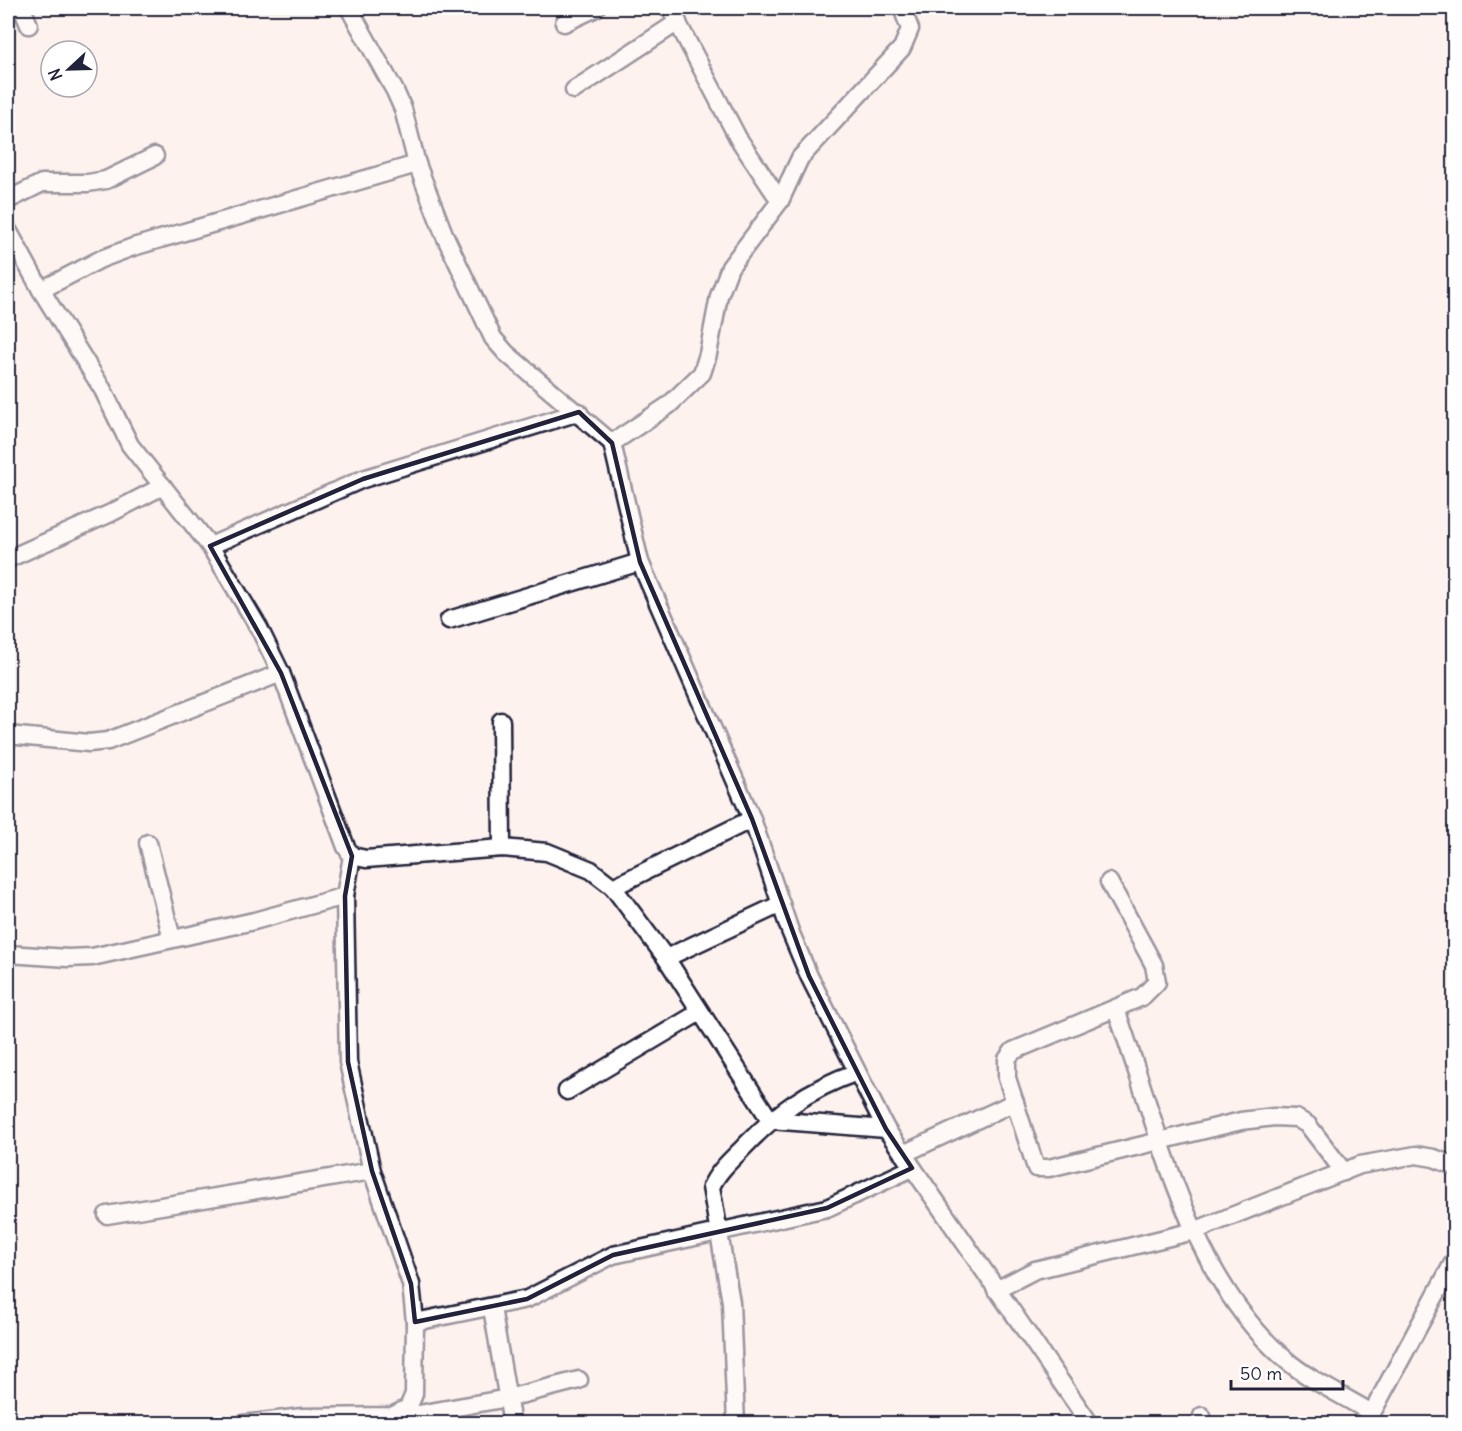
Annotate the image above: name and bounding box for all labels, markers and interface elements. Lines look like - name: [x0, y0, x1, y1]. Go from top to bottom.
- north arrow: [39, 39, 99, 99]
- text: N: [44, 66, 66, 83]
- scale bar: [1231, 1353, 1344, 1391]
- text: 50 m: [1240, 1362, 1282, 1385]

